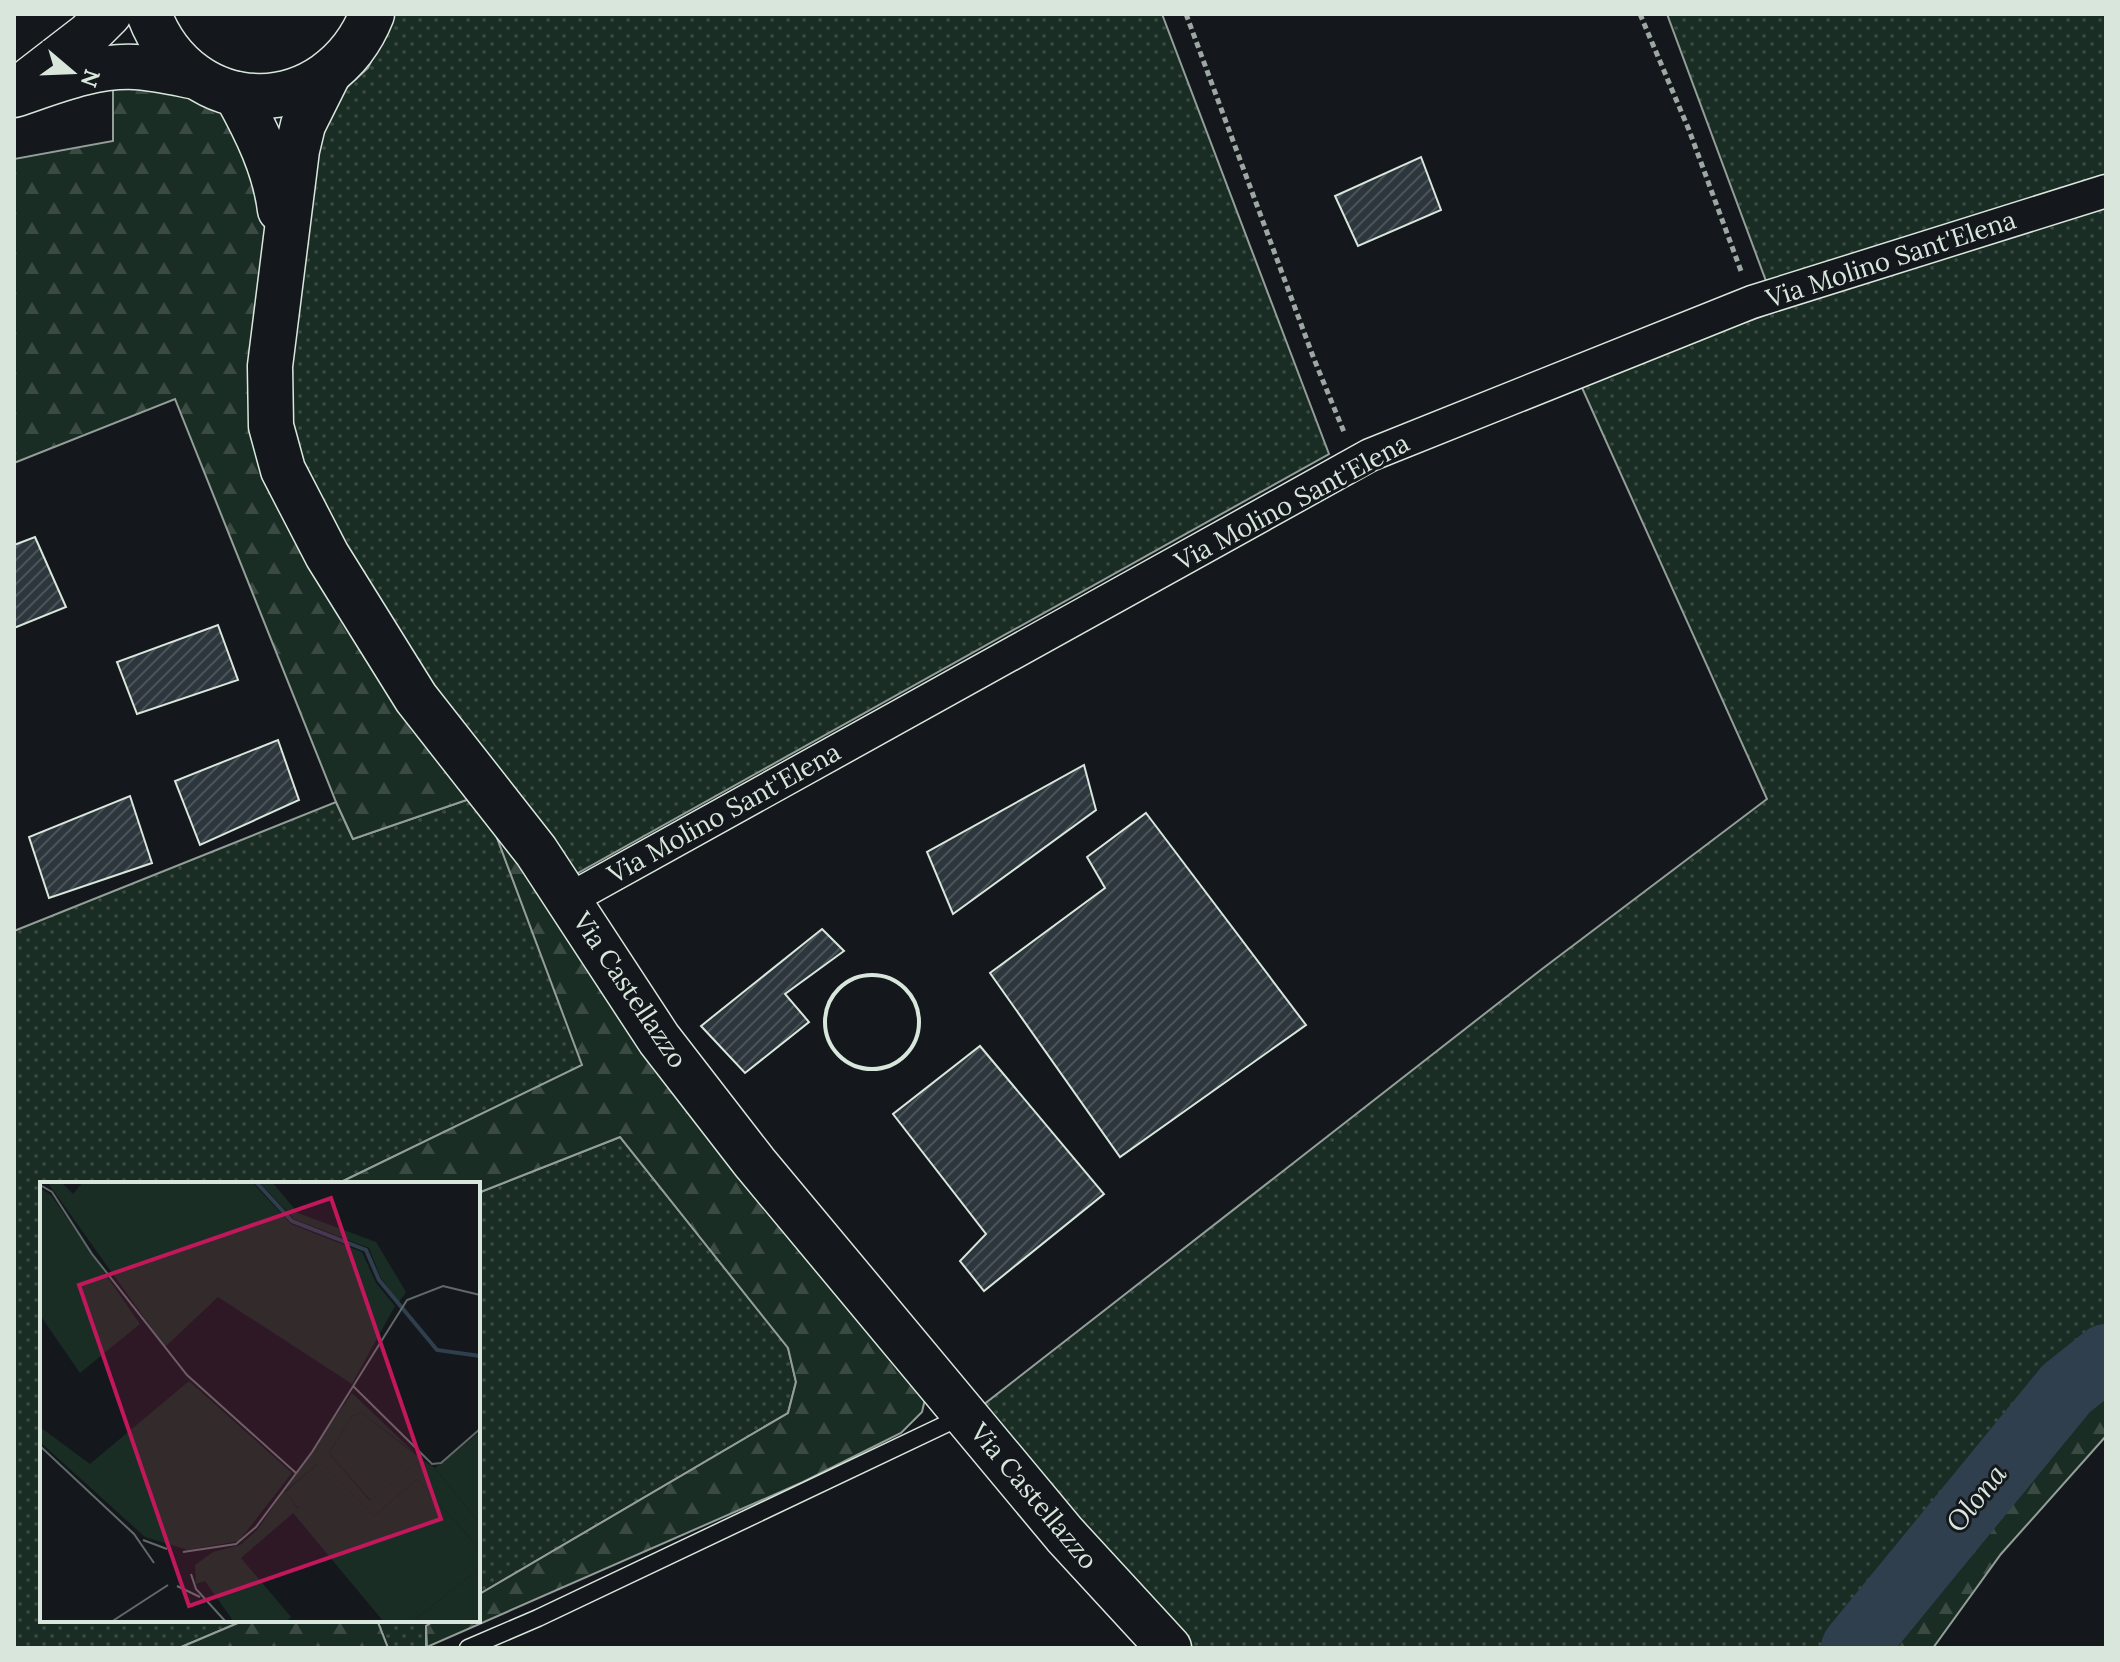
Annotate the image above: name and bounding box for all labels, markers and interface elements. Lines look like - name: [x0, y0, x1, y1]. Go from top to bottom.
- north arrow: [32, 32, 112, 112]
- text: N: [75, 66, 107, 91]
- street label: Via Molino Sant'Elena: [1761, 203, 2020, 315]
- street label: Via Molino Sant'Elena: [1168, 426, 1415, 578]
- street label: Via Molino Sant'Elena: [601, 735, 846, 891]
- street label: Via Castellazzo: [566, 905, 695, 1074]
- inset map: [40, 1182, 480, 1622]
- street label: Via Castellazzo: [963, 1415, 1105, 1576]
- water label: Olona: [1938, 1456, 2015, 1539]

